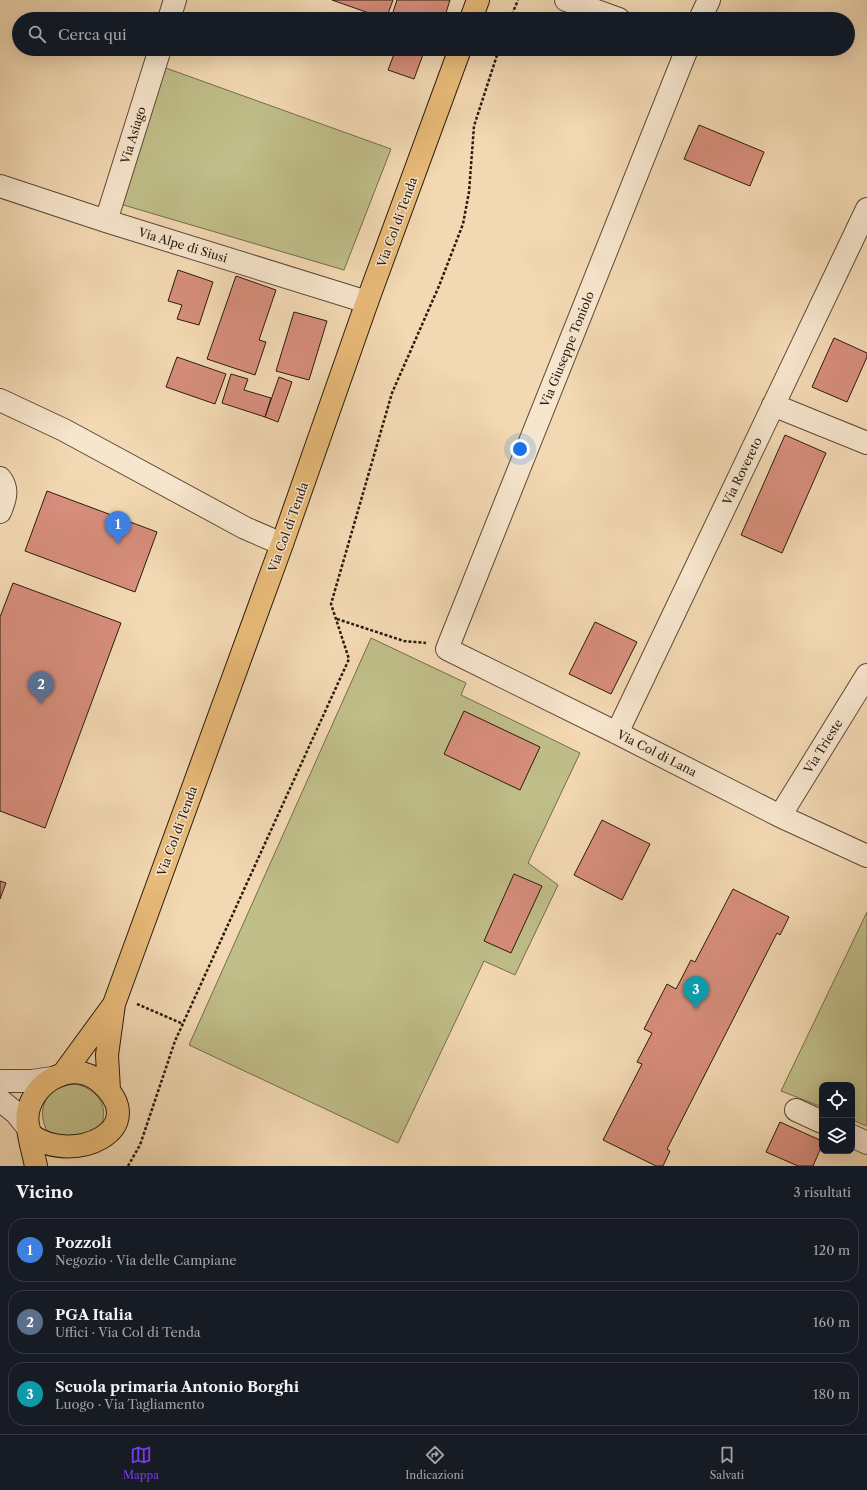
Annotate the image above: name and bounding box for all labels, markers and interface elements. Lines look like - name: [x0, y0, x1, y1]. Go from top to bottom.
- search box: [12, 12, 855, 56]
- icon: search: [26, 23, 48, 45]
- text: Cerca qui: [58, 25, 127, 44]
- street label: Via Asiago: [117, 105, 149, 166]
- street label: Via Col di Tenda: [373, 174, 420, 270]
- street label: Via Alpe di Siusi: [136, 224, 230, 266]
- street label: Via Giuseppe Toniolo: [537, 289, 597, 410]
- street label: Via Rovereto: [719, 435, 765, 508]
- your location: [510, 439, 530, 459]
- street label: Via Col di Tenda: [264, 479, 311, 575]
- pin: 1: [105, 511, 131, 544]
- pin: 2: [28, 671, 54, 704]
- street label: Via Trieste: [800, 716, 846, 777]
- street label: Via Col di Lana: [614, 726, 700, 780]
- street label: Via Col di Tenda: [153, 783, 200, 879]
- pin: 3: [683, 976, 709, 1009]
- map controls: [819, 1082, 855, 1154]
- button: locate: [819, 1082, 855, 1118]
- button: layers: [819, 1118, 855, 1154]
- text: Vicino: [16, 1182, 73, 1202]
- text: 3 risultati: [793, 1184, 851, 1200]
- text: Pozzoli: [55, 1233, 112, 1252]
- text: 1: [27, 1242, 33, 1258]
- text: 120 m: [813, 1242, 850, 1258]
- text: Negozio · Via delle Campiane: [55, 1252, 237, 1268]
- text: PGA Italia: [55, 1305, 133, 1324]
- text: 2: [26, 1314, 34, 1330]
- text: 160 m: [813, 1314, 850, 1330]
- text: Uffici · Via Col di Tenda: [55, 1324, 201, 1340]
- text: Scuola primaria Antonio Borghi: [55, 1377, 299, 1396]
- text: 3: [26, 1386, 34, 1402]
- text: 180 m: [813, 1386, 850, 1402]
- text: Luogo · Via Tagliamento: [55, 1396, 204, 1412]
- tab: Mappa: [123, 1444, 159, 1482]
- tab: Indicazioni: [405, 1444, 464, 1482]
- tab: Salvati: [710, 1444, 744, 1482]

